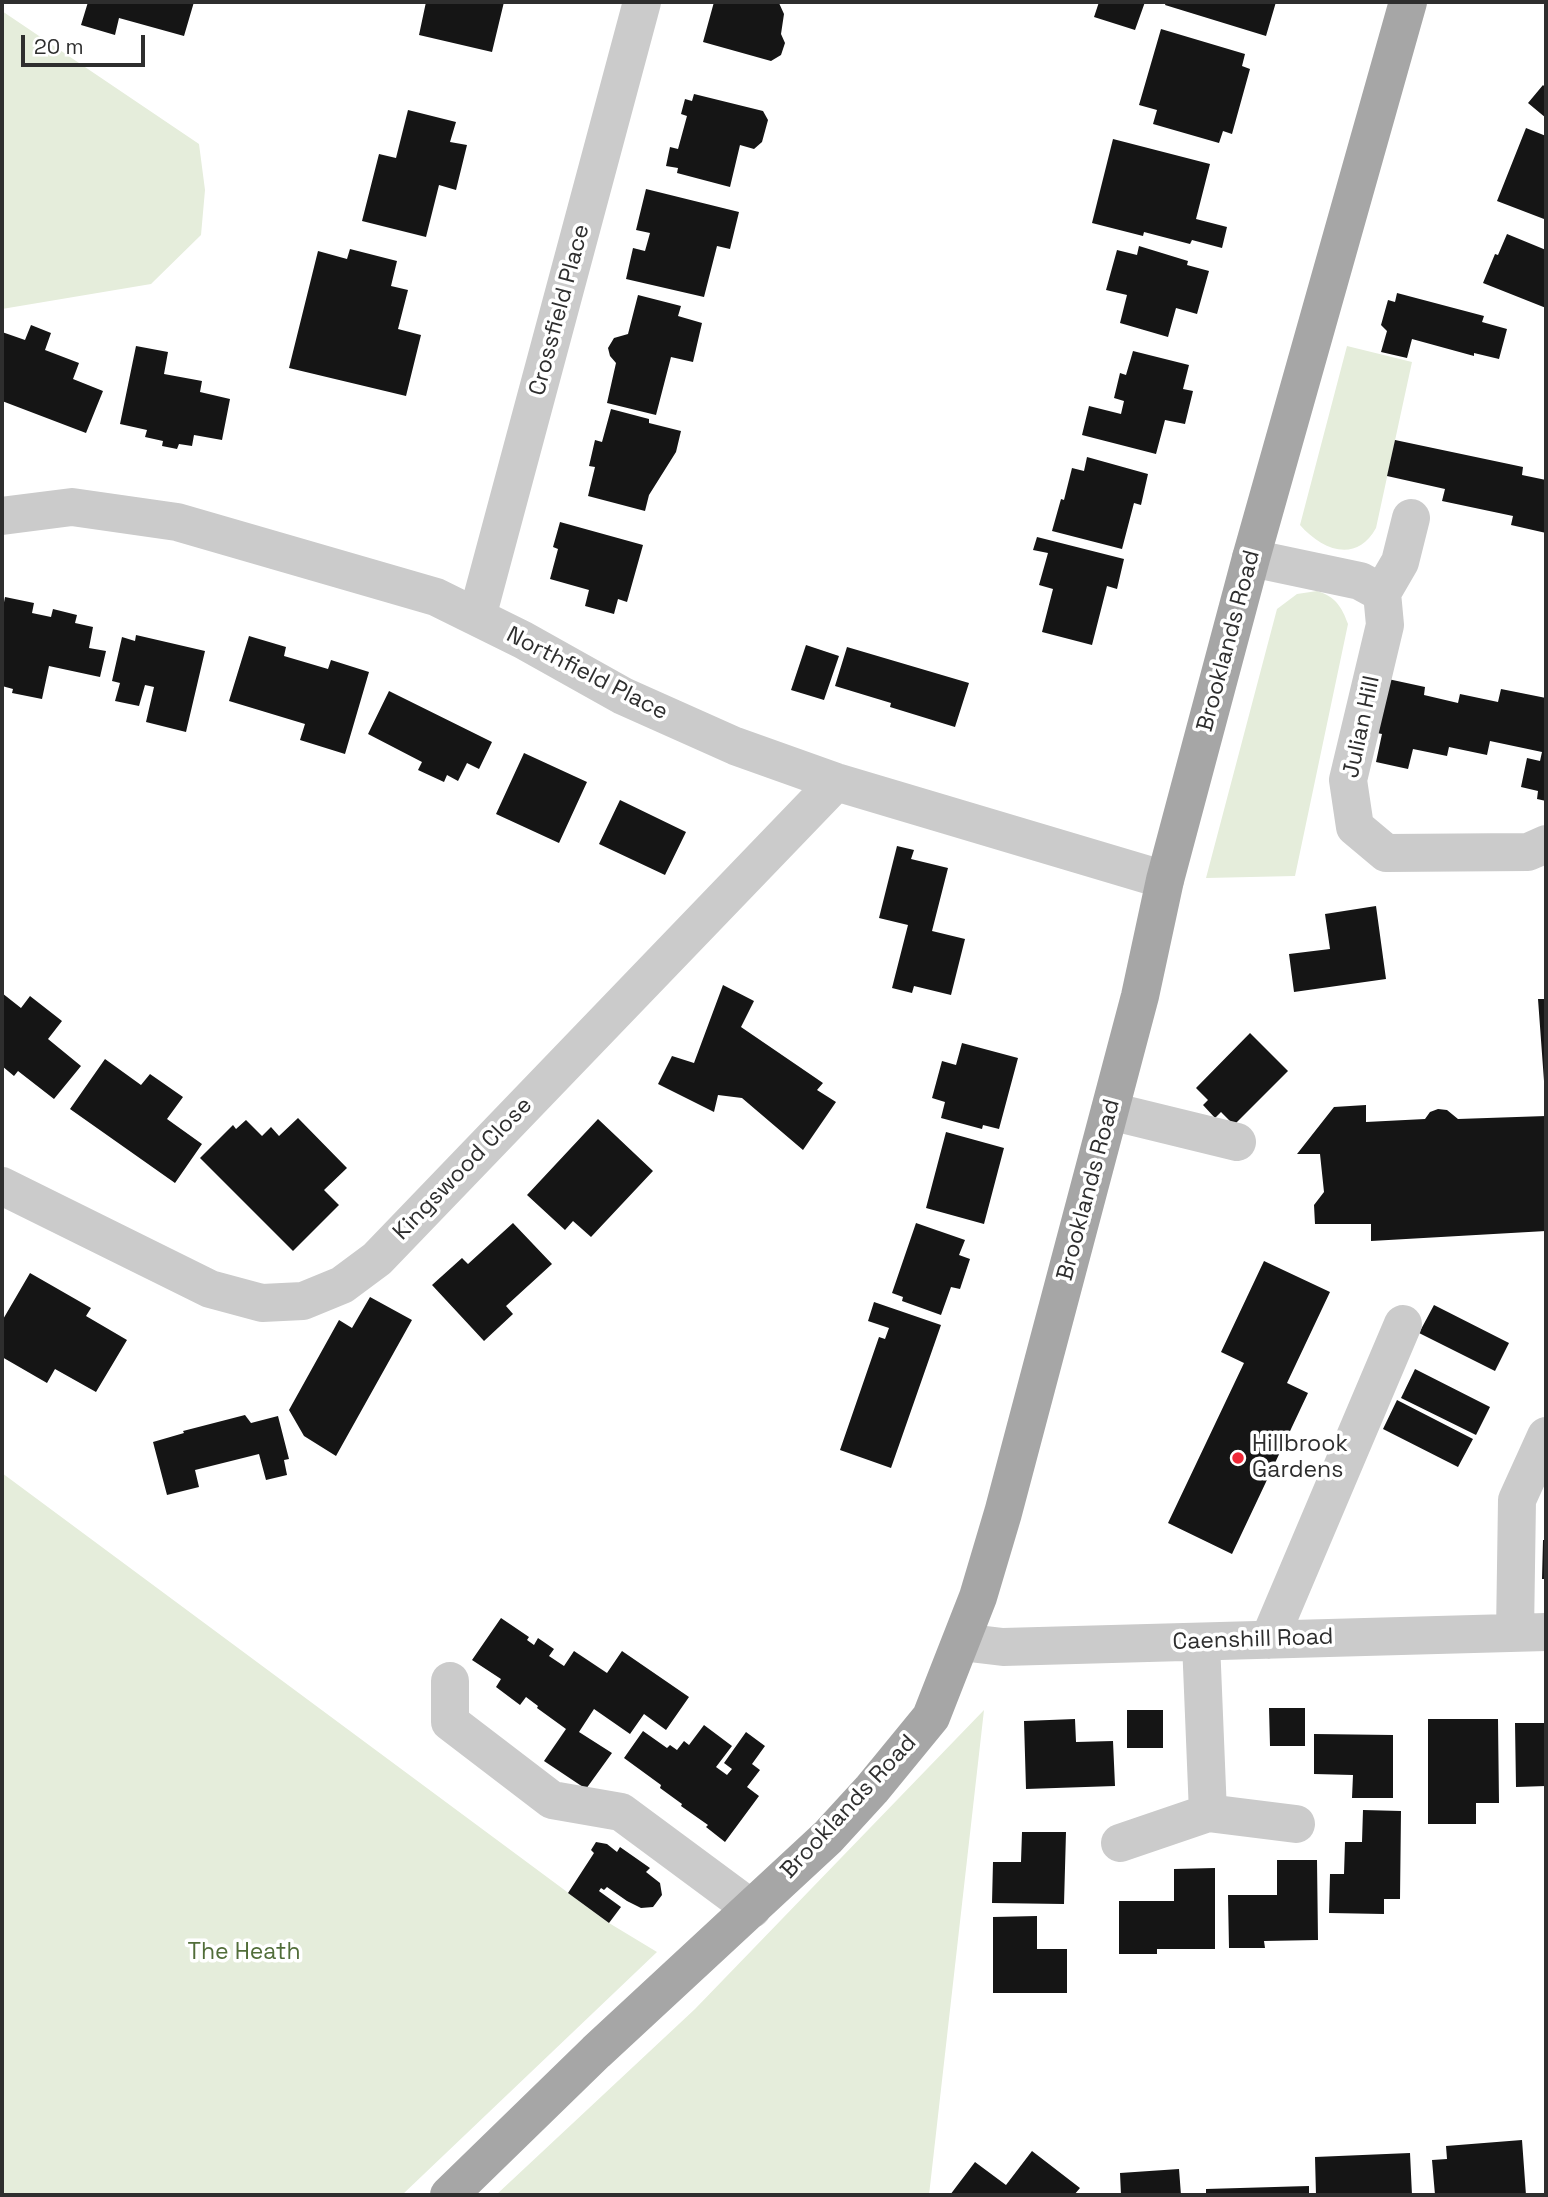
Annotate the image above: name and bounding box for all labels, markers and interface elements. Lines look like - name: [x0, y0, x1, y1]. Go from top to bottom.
- scale bar: [24, 21, 149, 65]
- text: 20 m: [34, 33, 84, 60]
- street label: Crossfield Place: [524, 221, 596, 399]
- street label: Brooklands Road: [1192, 547, 1266, 735]
- street label: Northfield Place: [502, 621, 672, 727]
- street label: Julian Hill: [1338, 673, 1386, 781]
- street label: Kingswood Close: [388, 1092, 538, 1246]
- street label: Brooklands Road: [1052, 1096, 1126, 1284]
- place label: Hillbrook Gardens: [1252, 1431, 1348, 1485]
- marker: Hillbrook Gardens: [1230, 1450, 1246, 1466]
- street label: Caenshill Road: [1172, 1623, 1334, 1657]
- street label: Brooklands Road: [775, 1729, 923, 1885]
- park label: The Heath: [187, 1939, 301, 1967]

